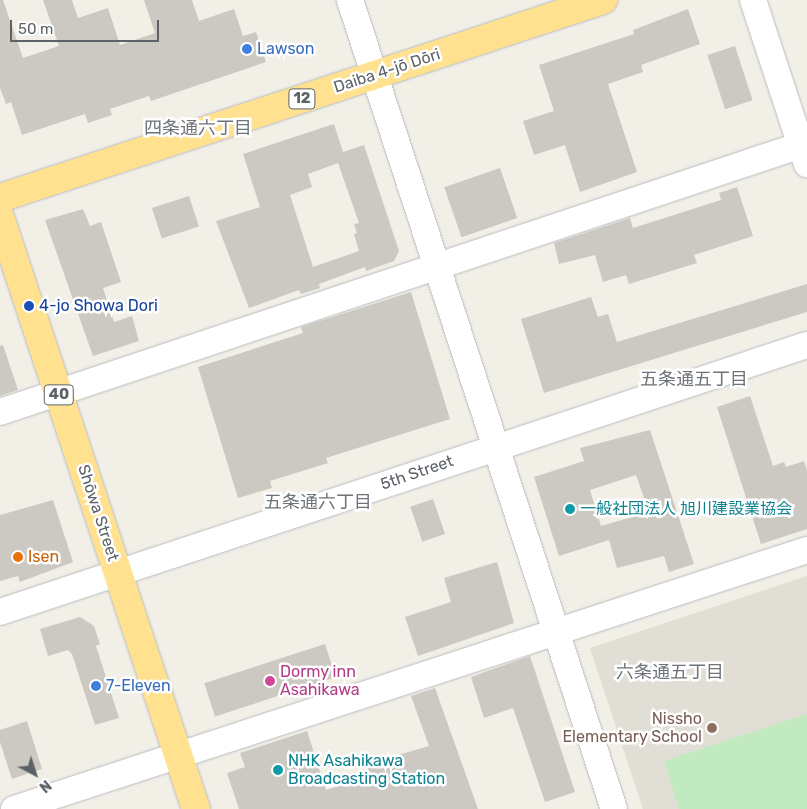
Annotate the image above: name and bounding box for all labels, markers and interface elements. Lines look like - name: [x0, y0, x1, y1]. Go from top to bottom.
- scale bar: [12, 10, 161, 42]
- text: 50 m: [18, 20, 53, 38]
- place label: Lawson: [257, 39, 314, 59]
- marker: Lawson: [241, 43, 253, 55]
- street label: Daiba 4-jō Dōri: [331, 45, 443, 97]
- road number: 12: [288, 86, 316, 112]
- district label: 四条通六丁目: [144, 117, 252, 139]
- place label: 4-jo Showa Dori: [39, 296, 158, 316]
- marker: 4-jo Showa Dori: [23, 300, 35, 312]
- district label: 五条通五丁目: [640, 368, 748, 390]
- road number: 40: [43, 382, 75, 408]
- street label: 5th Street: [378, 452, 456, 494]
- street label: Shōwa Street: [73, 462, 123, 564]
- district label: 五条通六丁目: [264, 491, 372, 513]
- place label: 一般社団法人 旭川建設業協会: [580, 499, 792, 519]
- marker: 一般社団法人 旭川建設業協会: [564, 503, 576, 515]
- place label: Isen: [28, 547, 59, 567]
- marker: Isen: [12, 551, 24, 563]
- district label: 六条通五丁目: [616, 661, 724, 683]
- place label: Dormy inn Asahikawa: [280, 662, 360, 700]
- marker: Dormy inn Asahikawa: [264, 675, 276, 687]
- place label: 7-Eleven: [106, 676, 171, 696]
- marker: 7-Eleven: [90, 680, 102, 692]
- place label: Nissho Elementary School: [562, 709, 702, 747]
- marker: Nissho Elementary School: [706, 722, 718, 734]
- north arrow: [10, 749, 60, 799]
- place label: NHK Asahikawa Broadcasting Station: [288, 751, 445, 789]
- marker: NHK Asahikawa Broadcasting Station: [272, 764, 284, 776]
- text: N: [36, 776, 54, 796]

